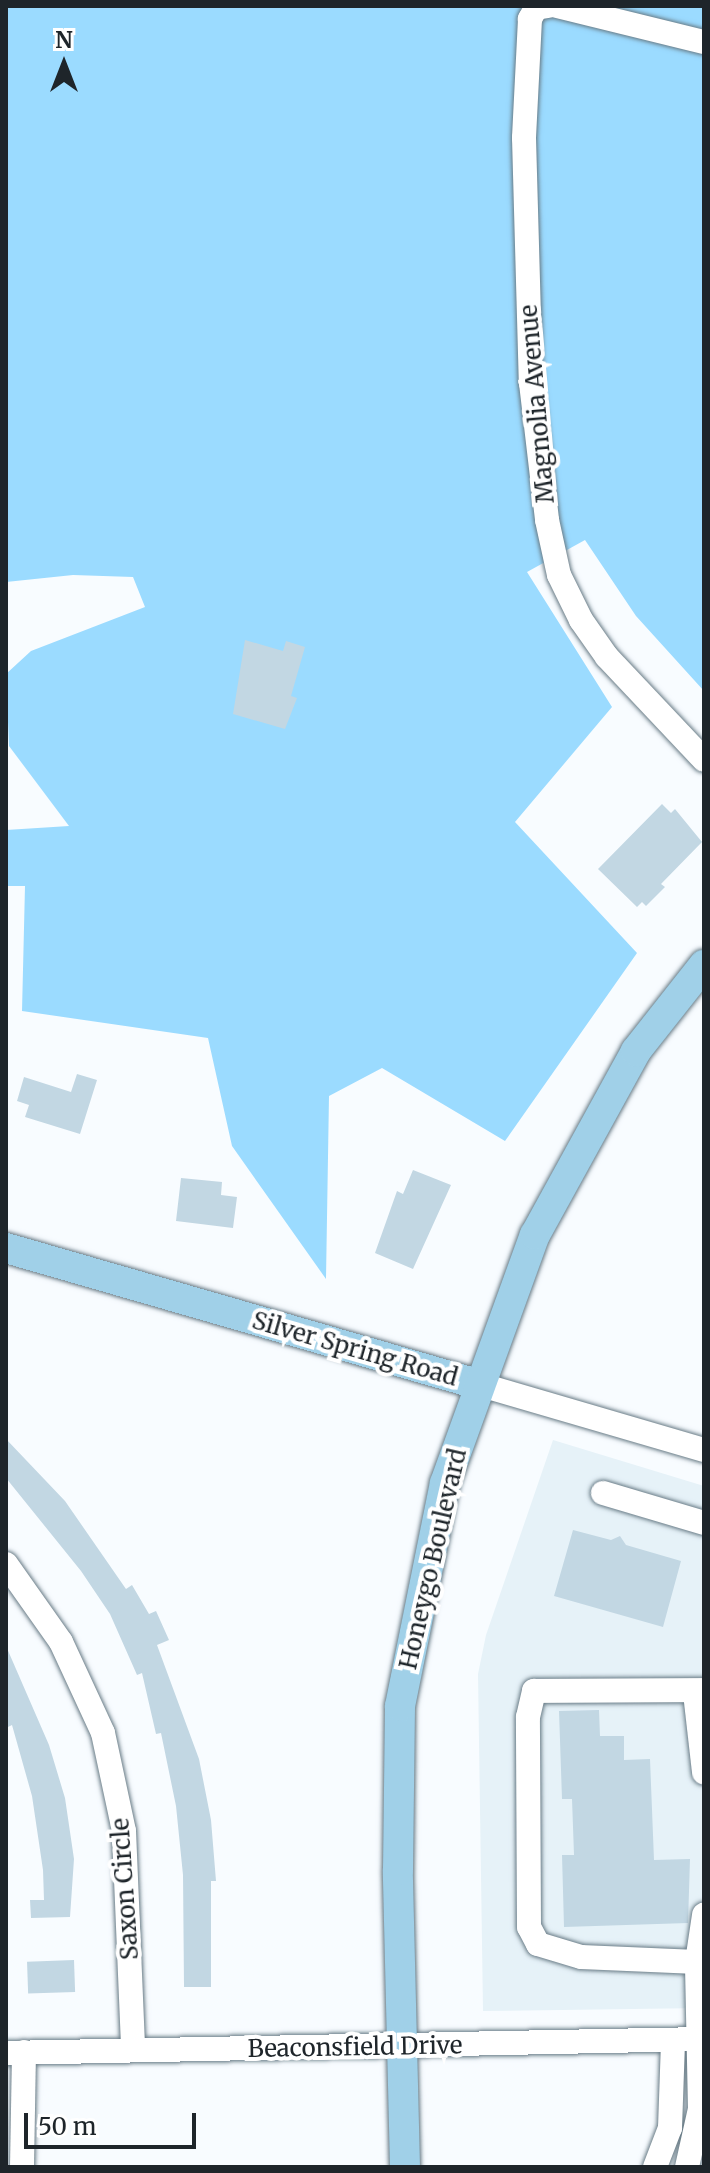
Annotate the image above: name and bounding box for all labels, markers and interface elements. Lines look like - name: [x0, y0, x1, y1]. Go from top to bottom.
- north arrow: [24, 24, 104, 104]
- text: N: [55, 26, 73, 54]
- street label: Magnolia Avenue: [514, 304, 560, 504]
- street label: Silver Spring Road: [249, 1306, 461, 1392]
- street label: Honeygo Boulevard: [394, 1446, 472, 1672]
- street label: Saxon Circle: [106, 1817, 144, 1961]
- street label: Beaconsfield Drive: [247, 2031, 463, 2063]
- scale bar: [28, 2097, 200, 2147]
- text: 50 m: [38, 2111, 97, 2142]

